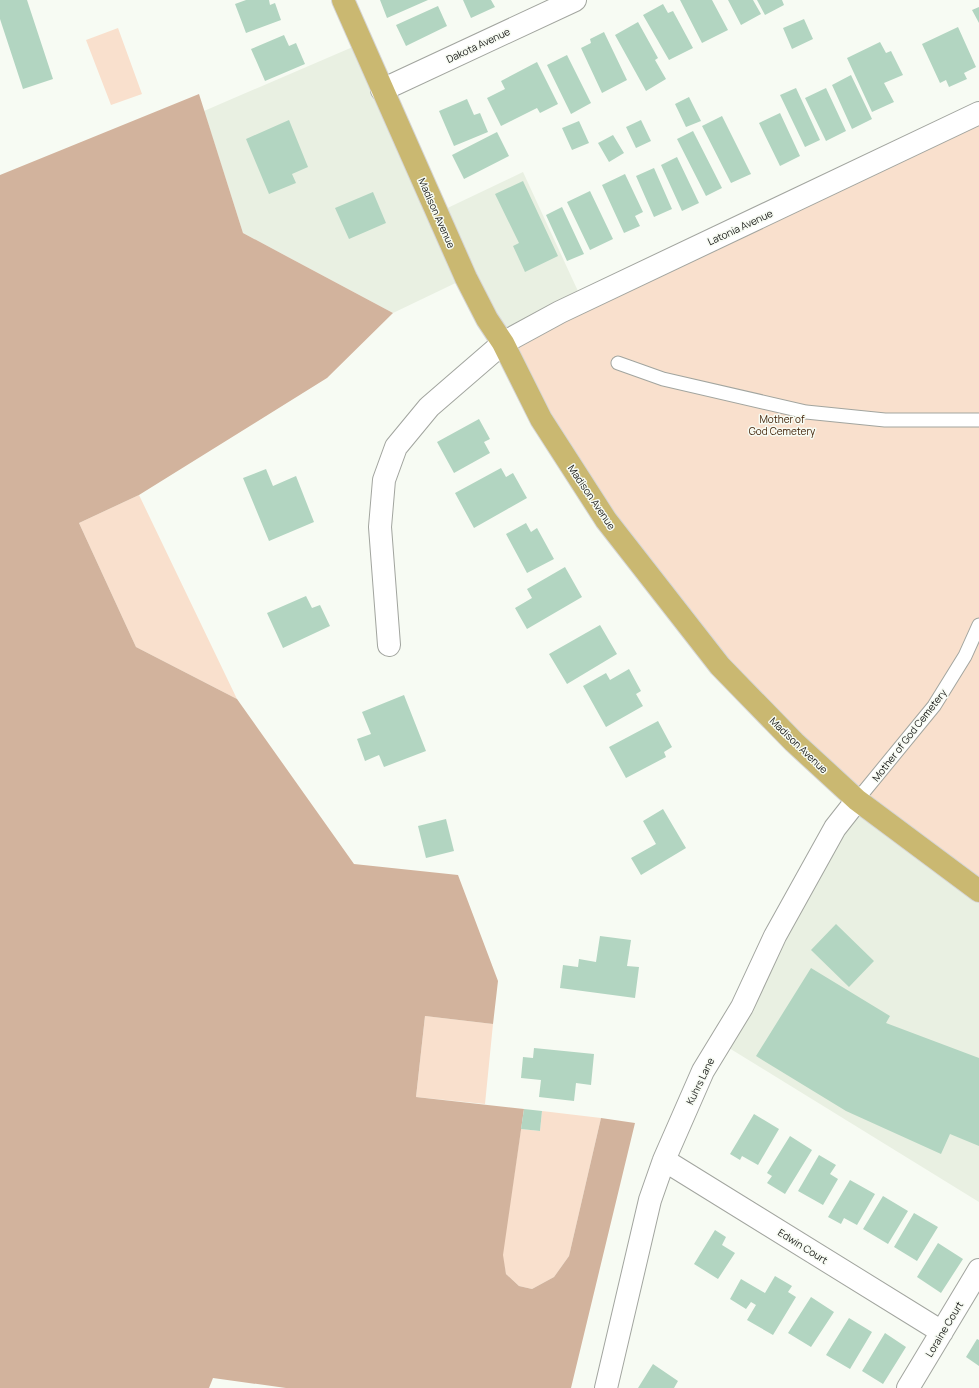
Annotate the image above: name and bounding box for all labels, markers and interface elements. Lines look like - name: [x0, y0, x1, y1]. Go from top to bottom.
- street label: Dakota Avenue: [444, 24, 512, 66]
- street label: Madison Avenue: [415, 176, 459, 251]
- street label: Latonia Avenue: [705, 206, 775, 248]
- park label: Mother of God Cemetery: [749, 412, 816, 438]
- street label: Madison Avenue: [565, 462, 619, 532]
- street label: Mother of God Cemetery: [868, 685, 950, 784]
- street label: Madison Avenue: [767, 714, 831, 776]
- street label: Kuhrs Lane: [683, 1055, 717, 1107]
- street label: Edwin Court: [775, 1225, 831, 1267]
- street label: Loraine Court: [922, 1299, 966, 1359]

